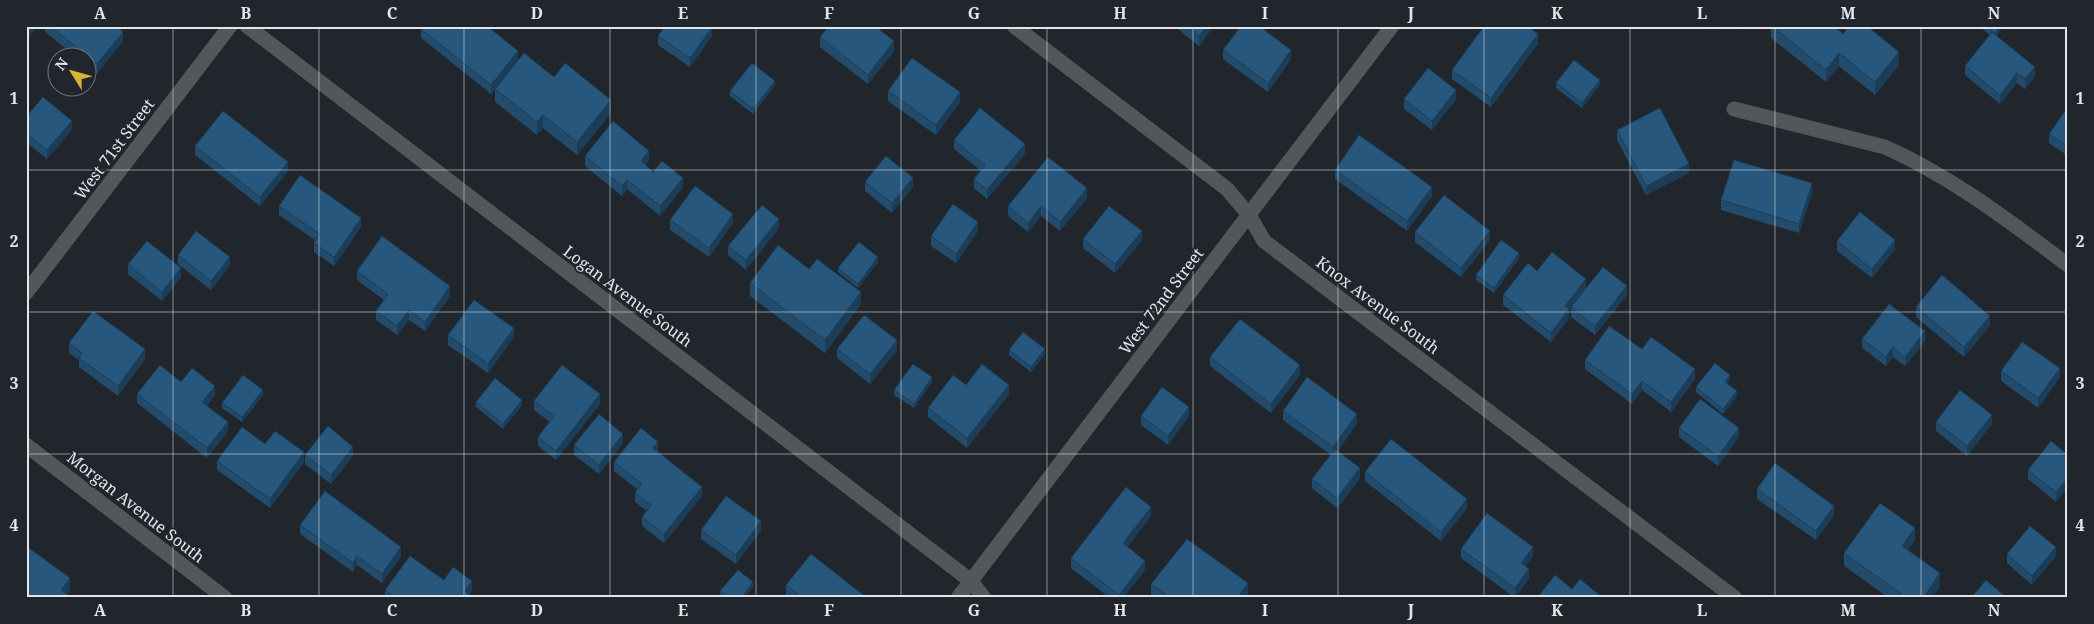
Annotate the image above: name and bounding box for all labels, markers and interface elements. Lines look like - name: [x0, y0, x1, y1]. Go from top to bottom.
- text: A: [94, 2, 107, 24]
- text: B: [241, 2, 252, 24]
- text: C: [387, 2, 398, 24]
- text: D: [531, 2, 543, 24]
- text: E: [678, 2, 688, 24]
- text: F: [824, 2, 834, 24]
- text: G: [968, 2, 980, 24]
- text: H: [1113, 2, 1127, 24]
- text: I: [1262, 2, 1268, 24]
- text: J: [1407, 2, 1415, 24]
- text: K: [1551, 2, 1563, 24]
- text: L: [1697, 2, 1707, 24]
- text: M: [1840, 2, 1856, 24]
- text: N: [1988, 2, 2001, 24]
- north arrow: [48, 48, 98, 98]
- text: N: [50, 54, 72, 74]
- text: 1: [9, 87, 19, 109]
- text: 1: [2075, 87, 2085, 109]
- street label: West 71st Street: [69, 94, 159, 204]
- text: 2: [9, 230, 19, 252]
- text: 2: [2075, 230, 2085, 252]
- street label: Logan Avenue South: [559, 240, 697, 352]
- street label: West 72nd Street: [1114, 243, 1209, 359]
- street label: Knox Avenue South: [1312, 251, 1444, 359]
- text: 3: [9, 372, 19, 394]
- text: 3: [2075, 372, 2085, 394]
- street label: Morgan Avenue South: [63, 446, 209, 568]
- text: 4: [9, 514, 19, 536]
- text: 4: [2075, 514, 2085, 536]
- text: A: [94, 599, 107, 621]
- text: B: [241, 599, 252, 621]
- text: C: [387, 599, 398, 621]
- text: D: [531, 599, 543, 621]
- text: E: [678, 599, 688, 621]
- text: F: [824, 599, 834, 621]
- text: G: [968, 599, 980, 621]
- text: H: [1113, 599, 1127, 621]
- text: I: [1262, 599, 1268, 621]
- text: J: [1407, 599, 1415, 621]
- text: K: [1551, 599, 1563, 621]
- text: L: [1697, 599, 1707, 621]
- text: M: [1840, 599, 1856, 621]
- text: N: [1988, 599, 2001, 621]

